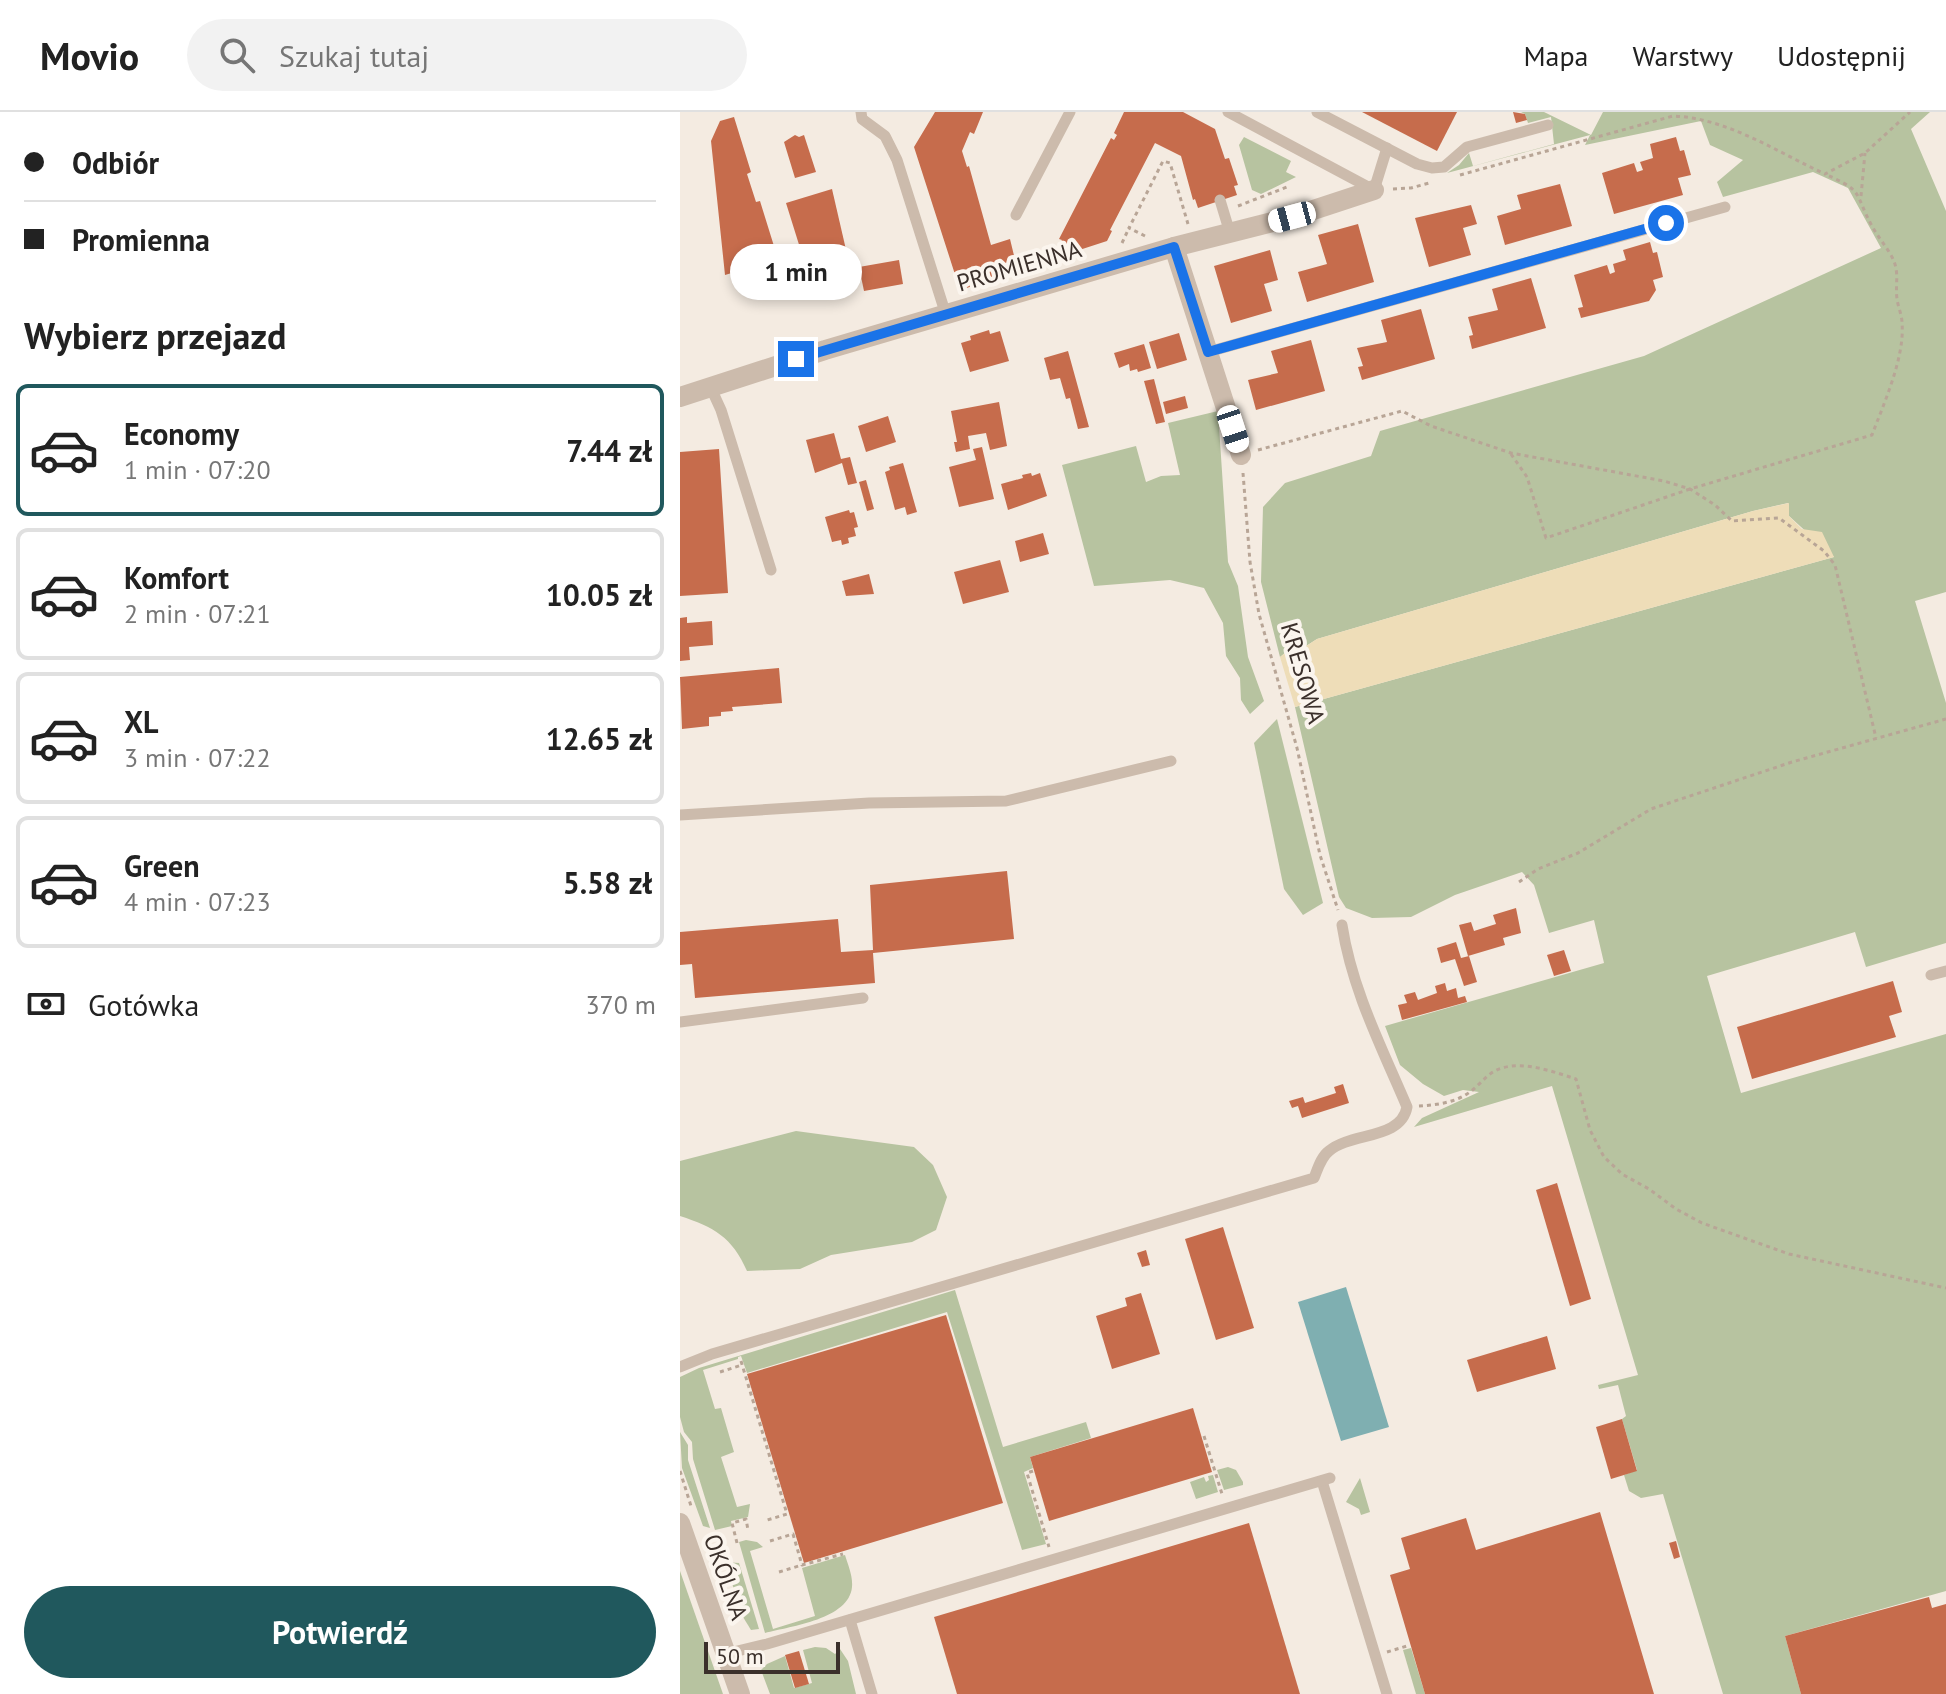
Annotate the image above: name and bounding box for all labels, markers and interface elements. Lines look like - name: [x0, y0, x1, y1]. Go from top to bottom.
- search box: [187, 19, 747, 91]
- text: Movio: [40, 31, 139, 80]
- icon: search: [215, 33, 259, 77]
- text: Szukaj tutaj: [279, 36, 429, 75]
- text: Mapa: [1523, 37, 1589, 74]
- text: Warstwy: [1633, 37, 1733, 74]
- text: Udostępnij: [1777, 37, 1906, 74]
- text: Odbiór: [72, 143, 159, 182]
- car: [1266, 199, 1318, 235]
- route start: [1648, 205, 1684, 241]
- text: Promienna: [72, 220, 210, 259]
- street label: PROMIENNA: [953, 233, 1085, 299]
- callout: 1 min: [730, 243, 862, 299]
- text: 1 min: [764, 255, 828, 288]
- text: Wybierz przejazd: [24, 312, 286, 359]
- route end: [778, 341, 814, 377]
- car: [1214, 402, 1252, 456]
- icon: car: [28, 414, 100, 486]
- text: Economy: [124, 414, 239, 453]
- text: 7.44 zł: [566, 431, 652, 470]
- text: 1 min · 07:20: [124, 453, 271, 486]
- icon: car: [28, 558, 100, 630]
- text: Komfort: [124, 558, 229, 597]
- text: 10.05 zł: [546, 575, 652, 614]
- text: 2 min · 07:21: [124, 597, 271, 630]
- street label: KRESOWA: [1274, 619, 1332, 727]
- icon: car: [28, 702, 100, 774]
- text: XL: [124, 702, 158, 741]
- text: 12.65 zł: [546, 719, 652, 758]
- text: 3 min · 07:22: [124, 741, 271, 774]
- icon: car: [28, 846, 100, 918]
- text: Green: [124, 846, 199, 885]
- text: 5.58 zł: [563, 863, 652, 902]
- text: 4 min · 07:23: [124, 885, 271, 918]
- icon: cash: [24, 982, 68, 1026]
- text: Gotówka: [88, 985, 199, 1024]
- text: 370 m: [585, 988, 656, 1021]
- street label: OKÓLNA: [697, 1530, 755, 1624]
- button: Potwierdź: [24, 1586, 656, 1678]
- scale bar: [704, 1638, 840, 1674]
- text: 50 m: [716, 1642, 764, 1670]

